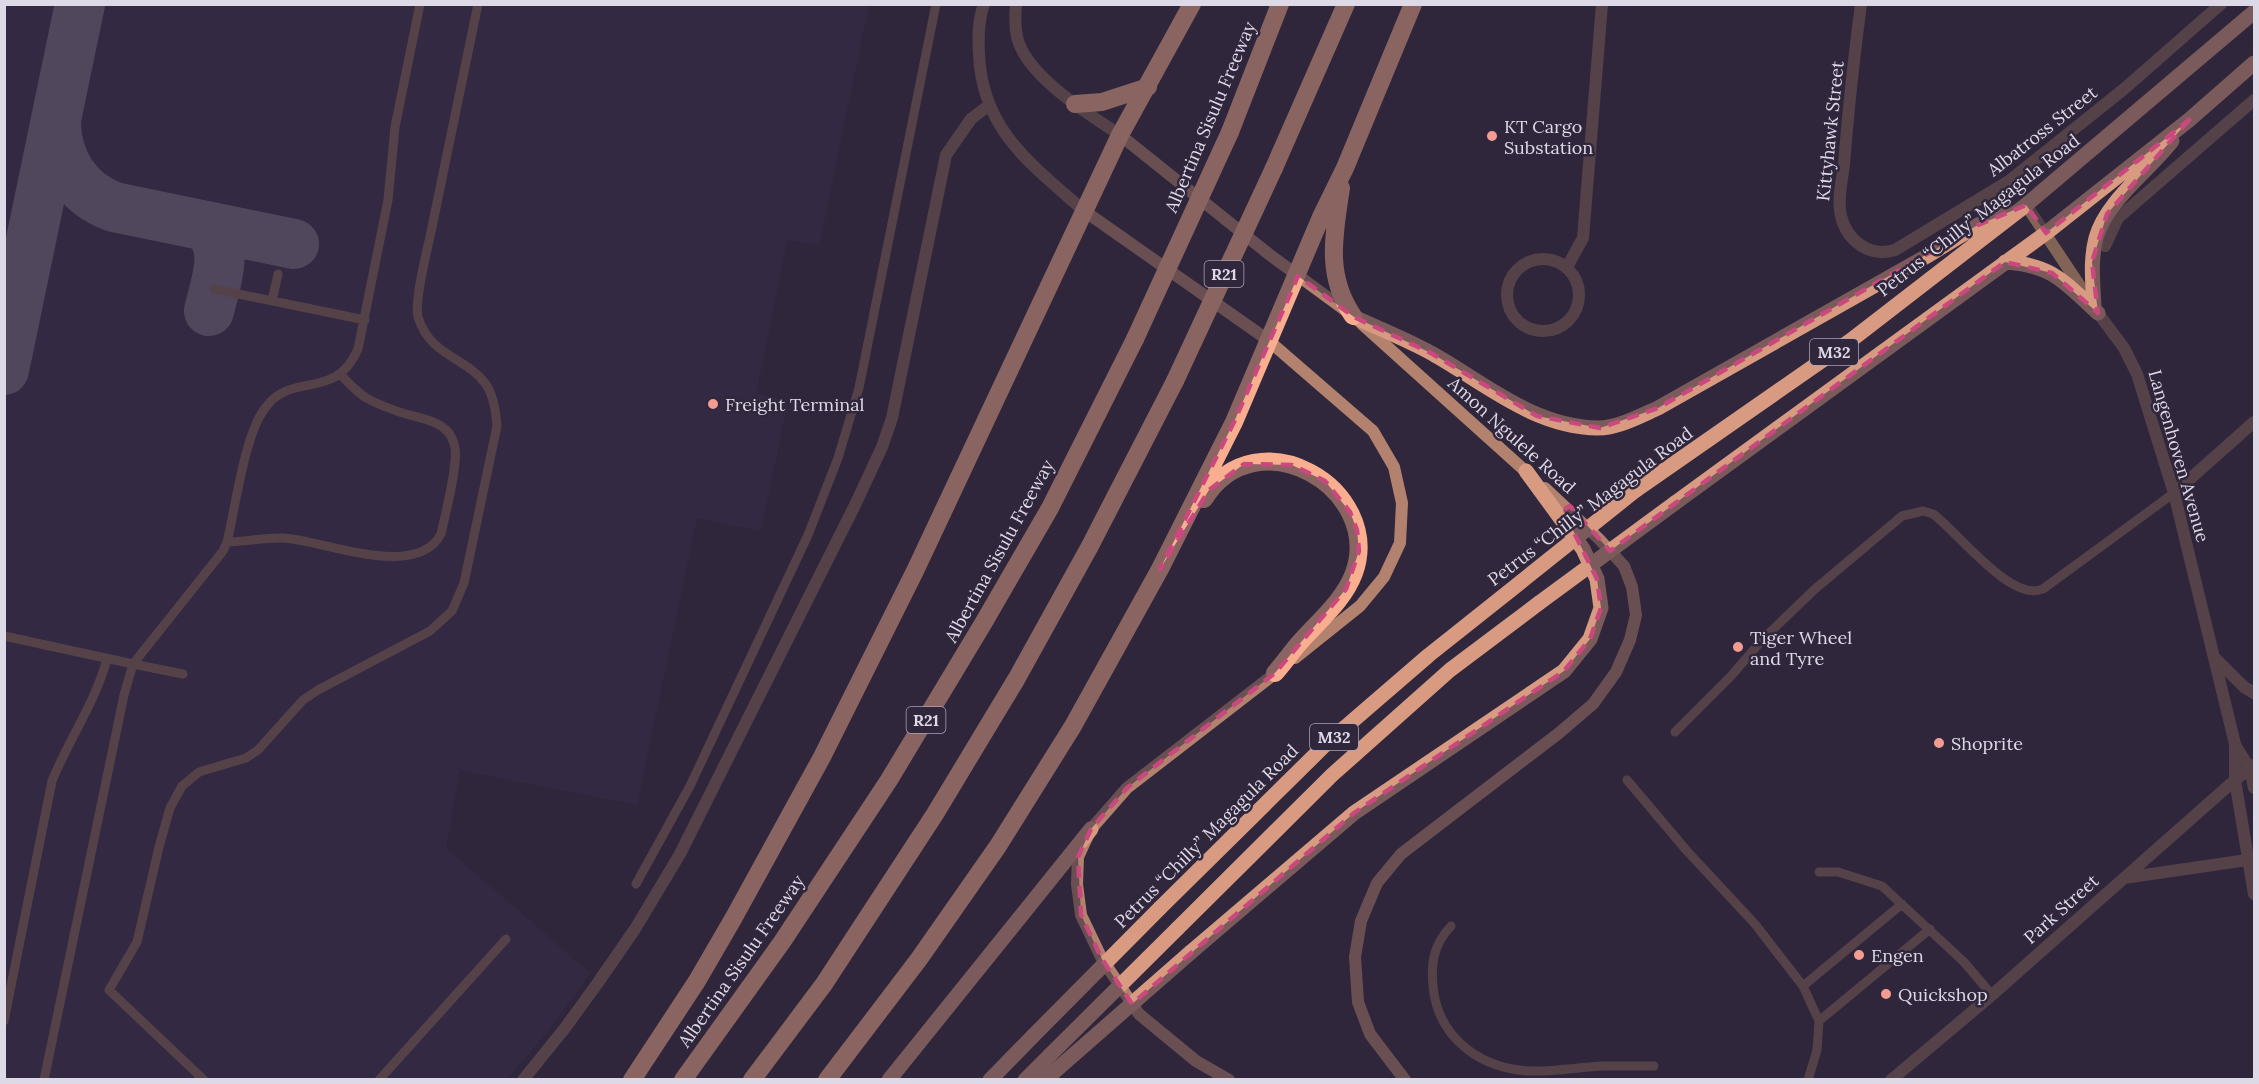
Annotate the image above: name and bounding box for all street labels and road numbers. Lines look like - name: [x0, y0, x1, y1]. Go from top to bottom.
- street label: Albertina Sisulu Freeway: [1159, 17, 1261, 217]
- street label: Kittyhawk Street: [1811, 60, 1849, 202]
- street label: Albatross Street: [1982, 81, 2102, 182]
- street label: Petrus “Chilly” Magagula Road: [1872, 129, 2084, 301]
- road number: R21: [1204, 261, 1244, 287]
- road number: M32: [1810, 339, 1858, 365]
- street label: Langenhoven Avenue: [2143, 367, 2215, 545]
- street label: Amon Ngulele Road: [1443, 371, 1581, 498]
- street label: Petrus “Chilly” Magagula Road: [1483, 421, 1697, 591]
- street label: Albertina Sisulu Freeway: [939, 455, 1059, 647]
- road number: R21: [906, 707, 946, 733]
- road number: M32: [1310, 724, 1358, 750]
- street label: Petrus “Chilly” Magagula Road: [1109, 739, 1303, 933]
- street label: Park Street: [2019, 869, 2103, 949]
- street label: Albertina Sisulu Freeway: [672, 870, 810, 1053]

